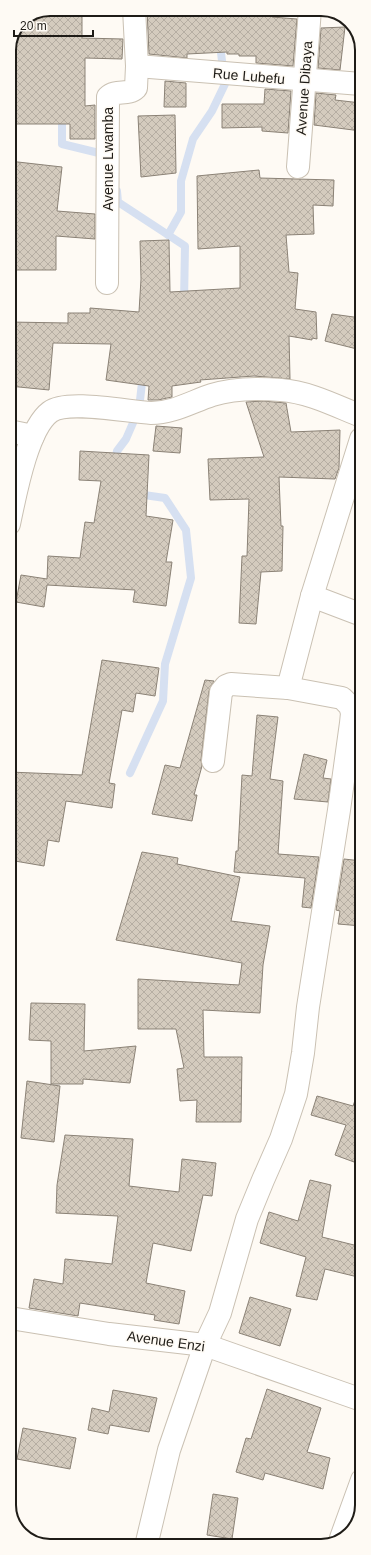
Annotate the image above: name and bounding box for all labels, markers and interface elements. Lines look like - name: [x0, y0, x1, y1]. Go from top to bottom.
- scale bar: [14, 12, 93, 38]
- text: 20 m: [20, 19, 47, 33]
- street label: Avenue Dibaya: [293, 40, 315, 136]
- street label: Rue Lubefu: [212, 65, 286, 87]
- street label: Avenue Lwamba: [100, 107, 116, 211]
- street label: Avenue Enzi: [126, 1328, 206, 1354]

